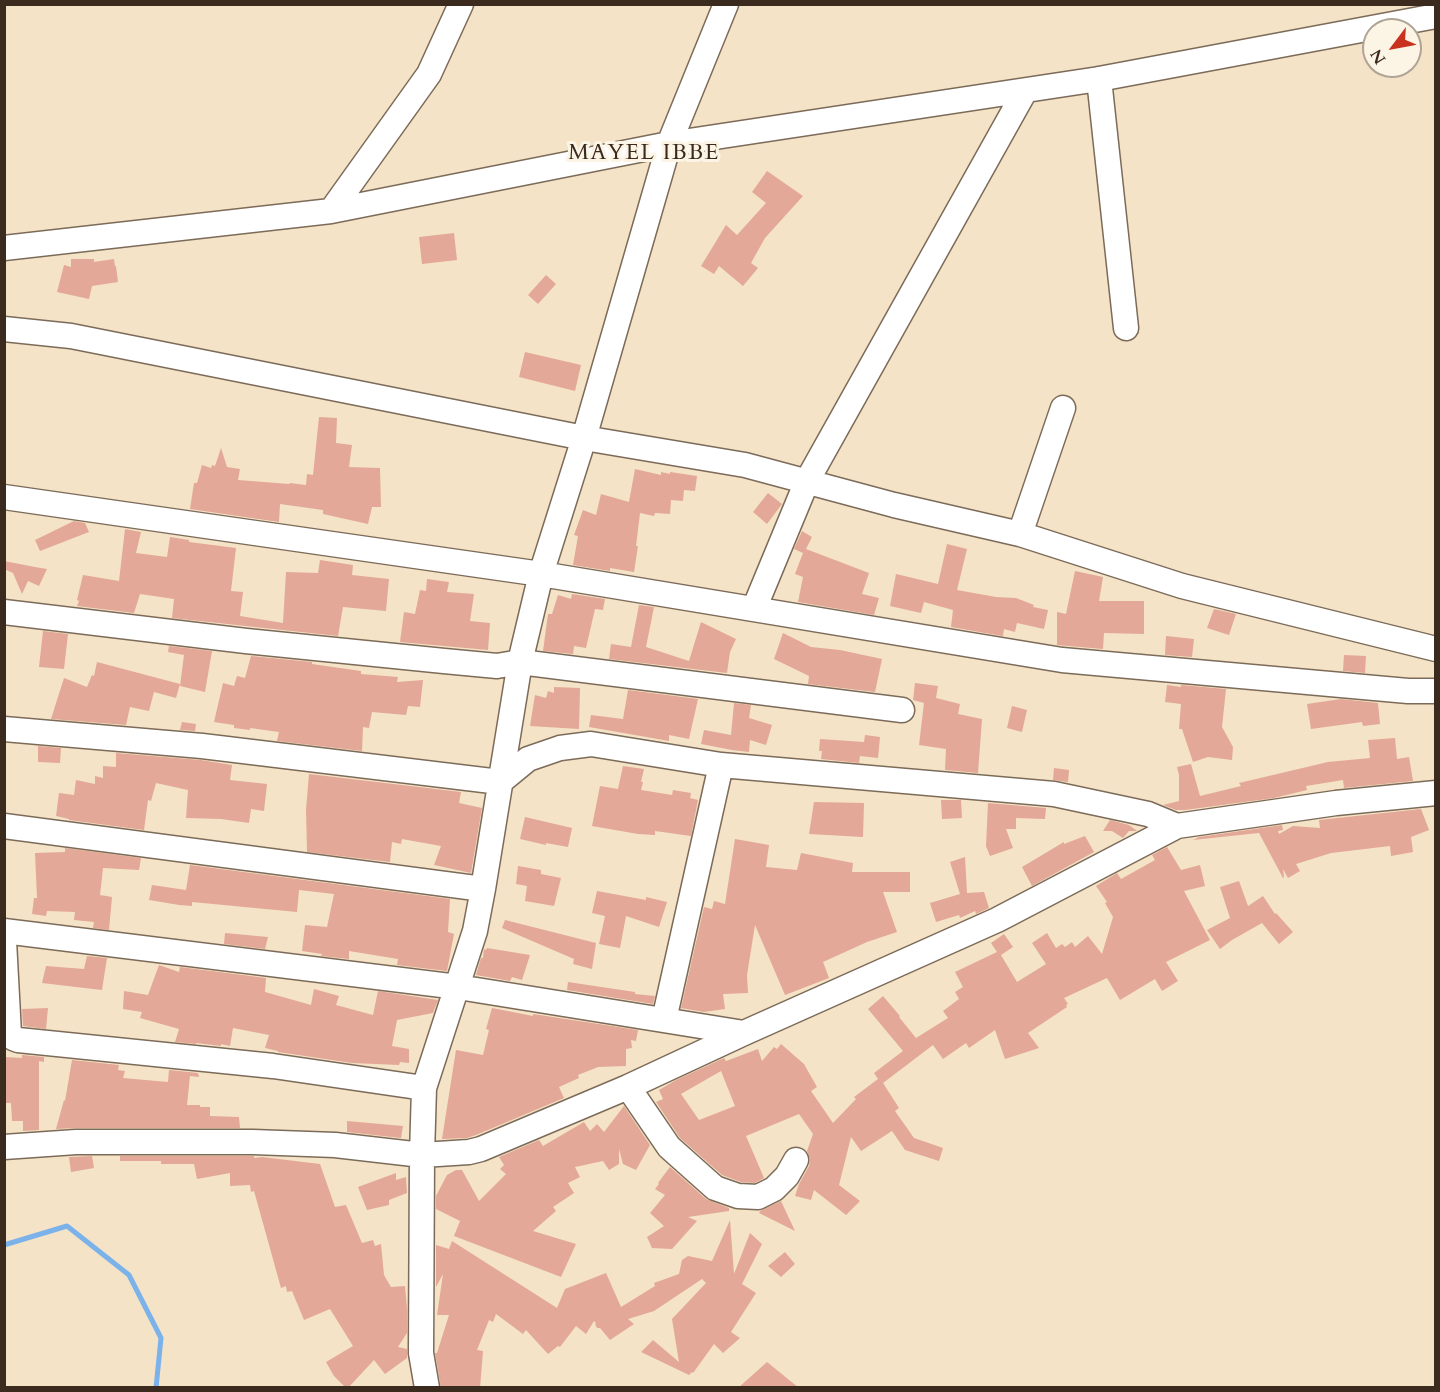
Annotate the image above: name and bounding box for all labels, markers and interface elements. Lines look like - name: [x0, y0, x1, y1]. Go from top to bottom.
- north arrow: [1362, 18, 1422, 78]
- text: N: [1365, 45, 1391, 68]
- district label: MAYEL IBBE: [568, 141, 720, 167]

